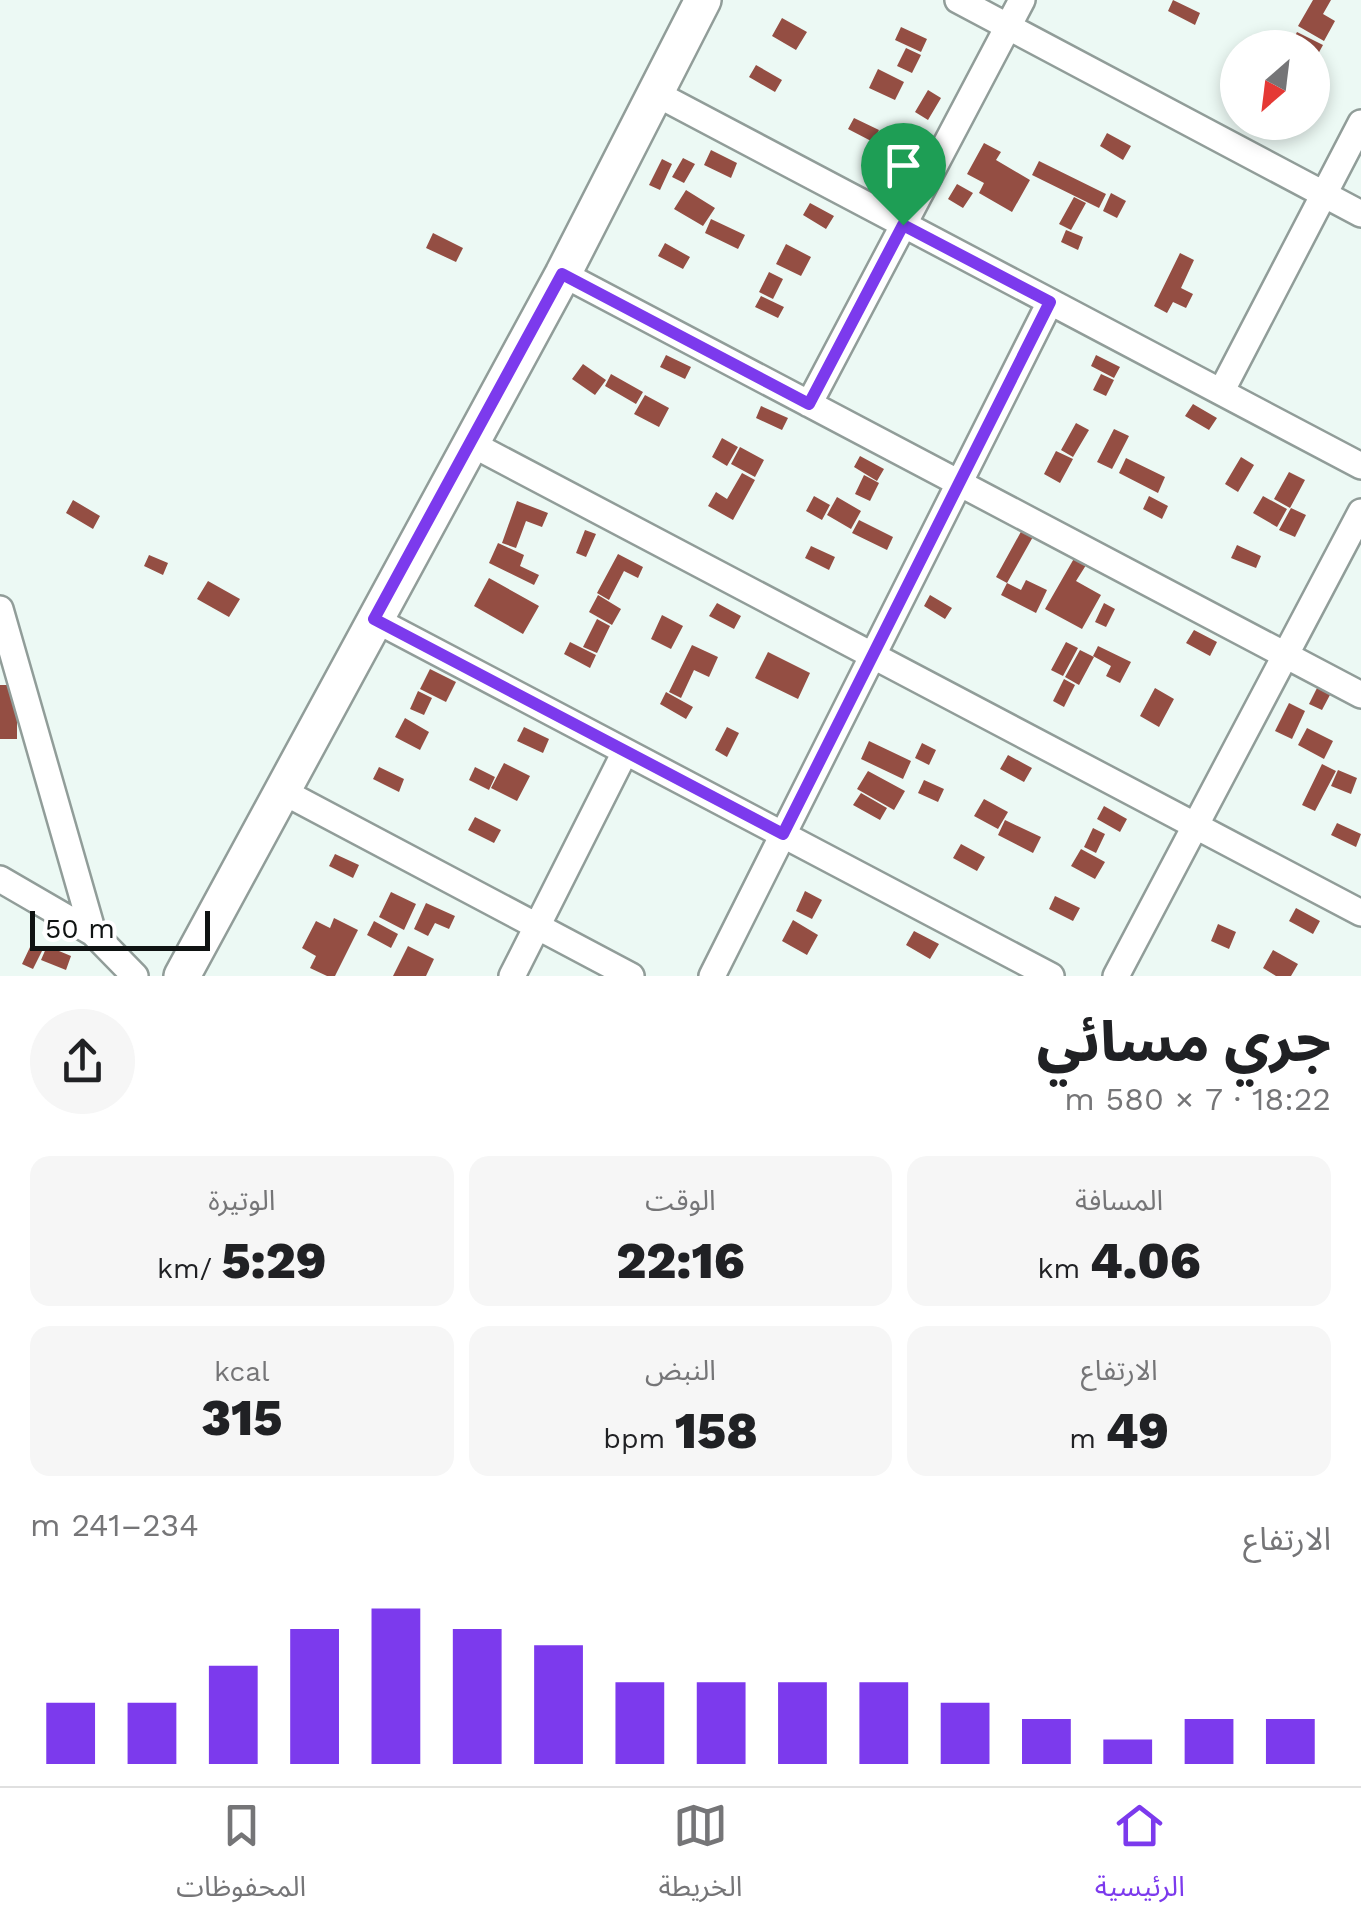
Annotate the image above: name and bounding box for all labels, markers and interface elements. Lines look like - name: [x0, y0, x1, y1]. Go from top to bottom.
- north arrow: [1220, 30, 1330, 140]
- map controls: [1220, 30, 1330, 140]
- pin: [861, 123, 946, 226]
- icon: arrive: [876, 138, 931, 193]
- scale bar: [30, 906, 210, 950]
- text: 50 m: [45, 912, 115, 945]
- button: share: [30, 1009, 135, 1114]
- text: جري مسائي: [1037, 1010, 1331, 1074]
- text: 18:22 · 7 × 580 m: [1064, 1080, 1331, 1118]
- text: الوتيرة: [208, 1184, 275, 1217]
- text: الوقت: [645, 1184, 716, 1217]
- text: المسافة: [1075, 1184, 1163, 1217]
- text: 5:29: [221, 1231, 327, 1290]
- text: 22:16: [616, 1231, 745, 1290]
- text: 4.06: [1090, 1231, 1201, 1290]
- text: /km: [157, 1252, 221, 1285]
- text: km: [1038, 1252, 1090, 1285]
- text: النبض: [645, 1354, 716, 1387]
- text: الارتفاع: [1081, 1354, 1158, 1387]
- text: kcal: [214, 1355, 270, 1388]
- text: 315: [201, 1388, 283, 1447]
- text: 158: [675, 1401, 758, 1460]
- text: 49: [1105, 1401, 1169, 1460]
- text: bpm: [603, 1422, 675, 1455]
- text: m: [1069, 1422, 1105, 1455]
- text: 234–241 m: [30, 1506, 199, 1544]
- text: الارتفاع: [1243, 1520, 1331, 1558]
- tab: المحفوظات: [176, 1798, 306, 1917]
- tab: الخريطة: [659, 1798, 742, 1917]
- tab: الرئيسية: [1095, 1798, 1185, 1917]

